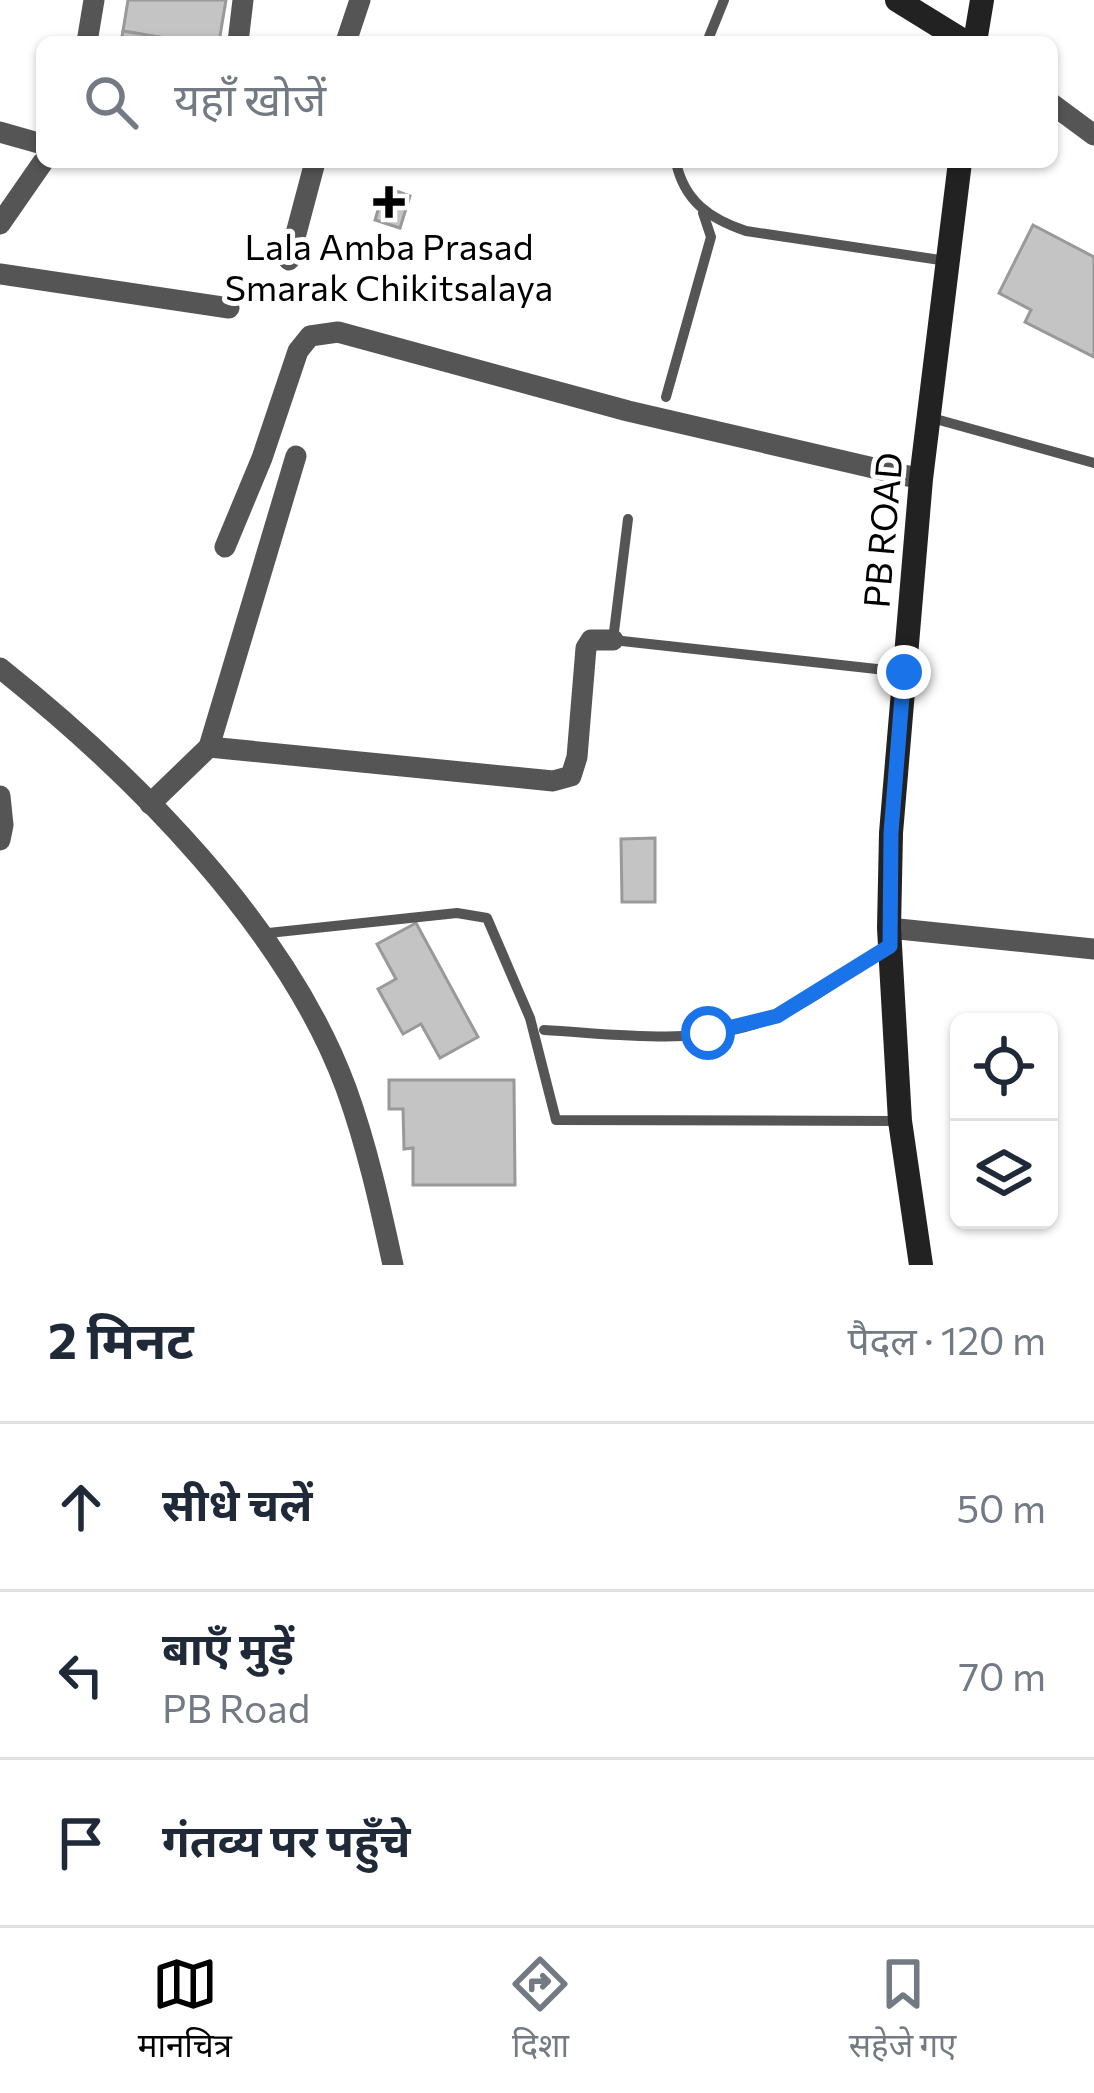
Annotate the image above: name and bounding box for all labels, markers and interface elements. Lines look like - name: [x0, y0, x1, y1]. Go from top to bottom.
- search box: [36, 36, 1058, 168]
- icon: search: [78, 69, 144, 135]
- text: यहाँ खोजें: [174, 70, 326, 125]
- marker: Lala Amba Prasad Smarak Chikitsalaya: [373, 186, 405, 218]
- place label: Lala Amba Prasad Smarak Chikitsalaya: [225, 223, 553, 308]
- street label: PB ROAD: [852, 450, 910, 610]
- route end: [877, 645, 931, 699]
- route start: [681, 1006, 735, 1060]
- map controls: [950, 1013, 1058, 1229]
- button: locate: [950, 1013, 1058, 1121]
- button: layers: [950, 1121, 1058, 1229]
- text: 2 मिनट: [48, 1307, 194, 1370]
- text: पैदल · 120 m: [847, 1315, 1046, 1363]
- icon: ahead: [48, 1474, 114, 1540]
- text: सीधे चलें: [162, 1475, 312, 1530]
- text: 50 m: [957, 1483, 1046, 1531]
- text: बाएँ मुड़ें: [162, 1619, 294, 1674]
- icon: left: [48, 1642, 114, 1708]
- text: 70 m: [959, 1651, 1046, 1699]
- text: PB Road: [162, 1683, 310, 1731]
- icon: arrive: [48, 1810, 114, 1876]
- text: गंतव्य पर पहुँचे: [162, 1811, 411, 1866]
- tab: मानचित्र: [138, 1951, 232, 2070]
- tab: दिशा: [507, 1951, 573, 2070]
- tab: सहेजे गए: [849, 1951, 956, 2070]

